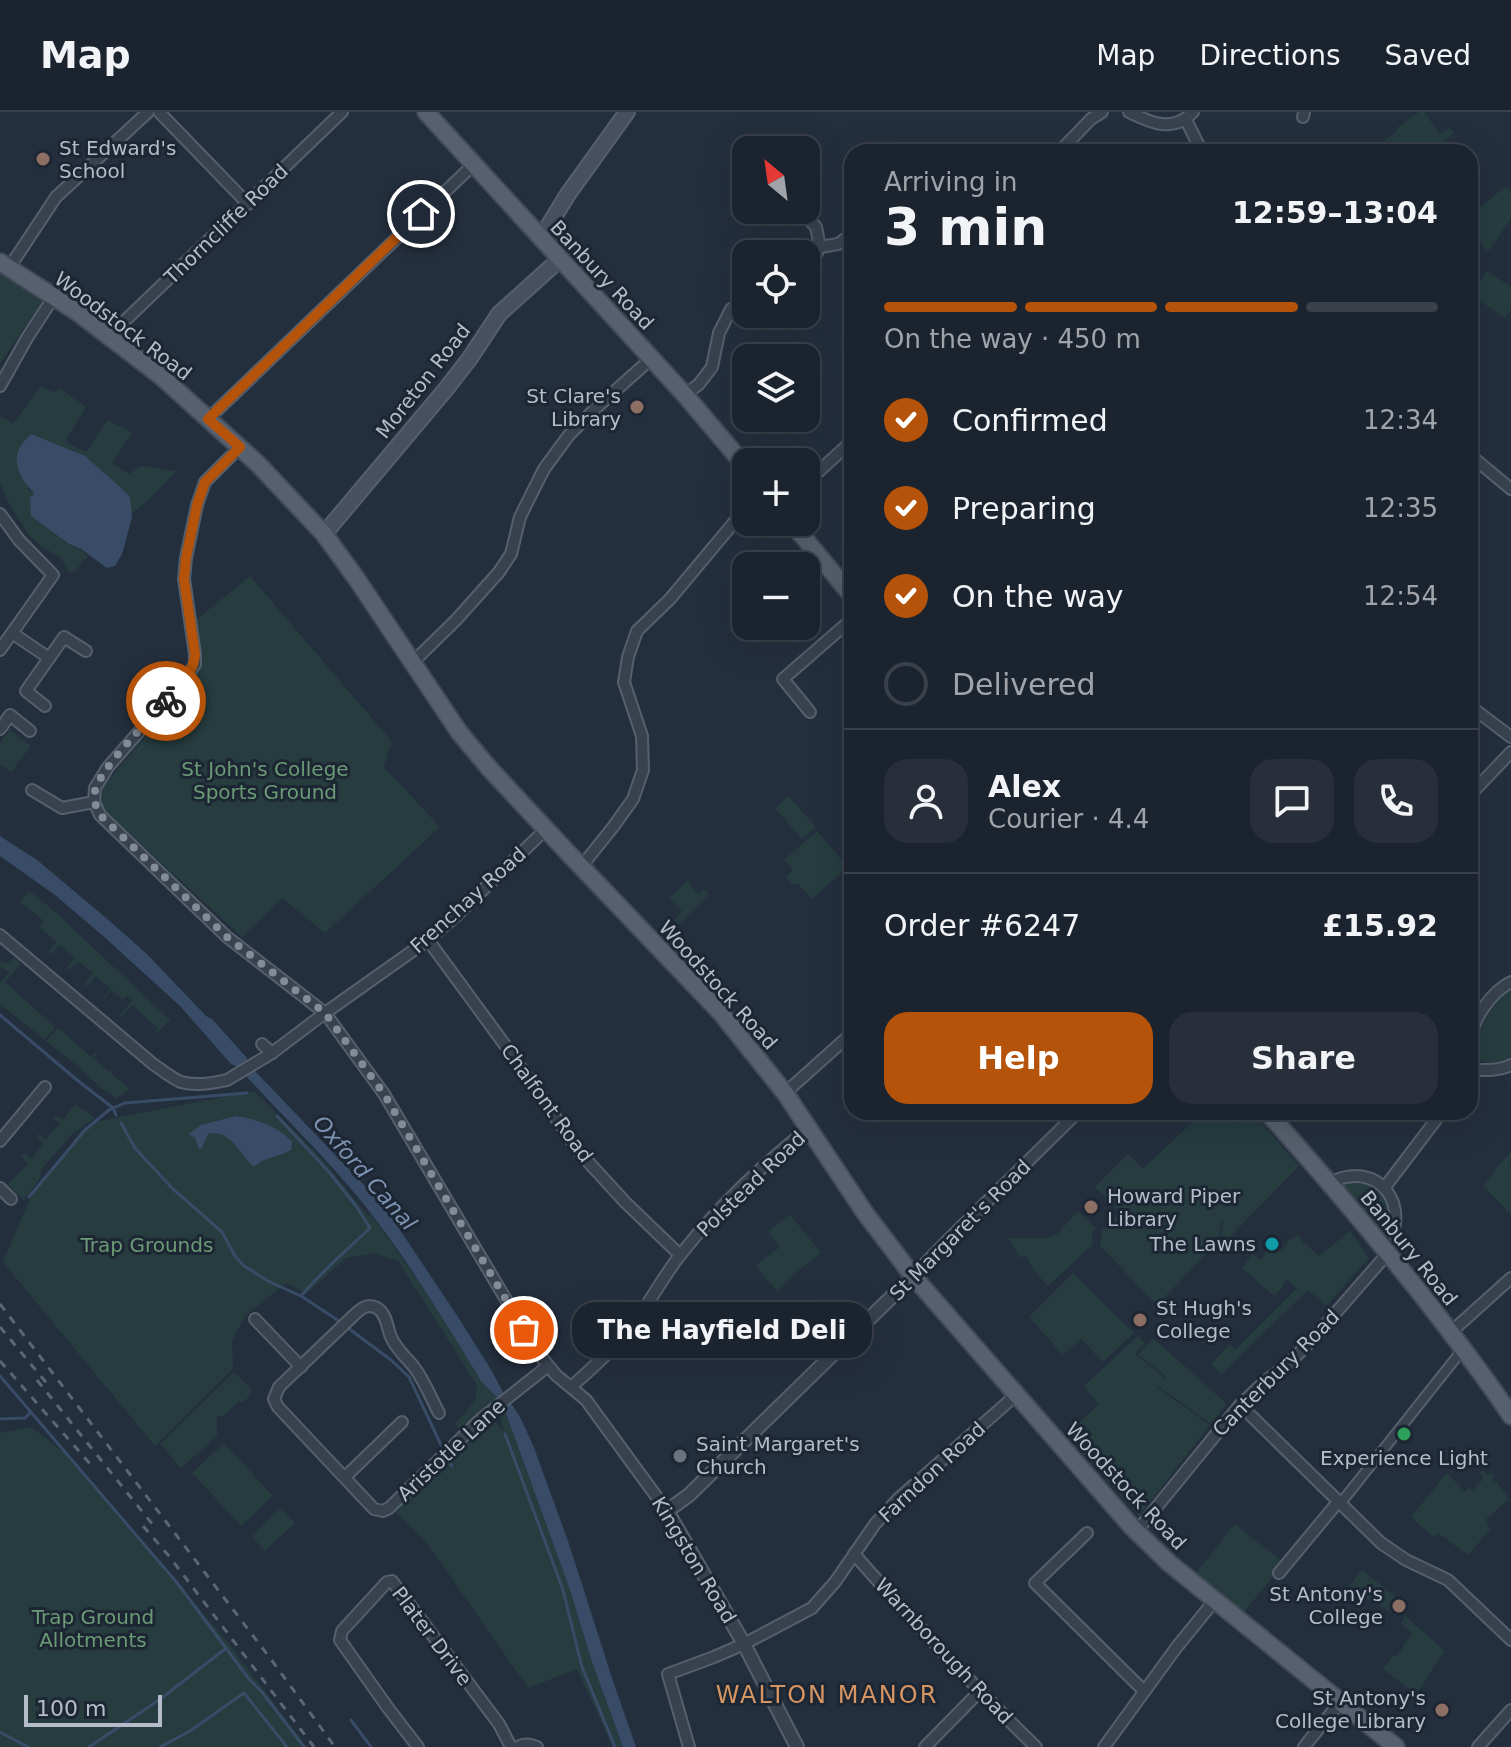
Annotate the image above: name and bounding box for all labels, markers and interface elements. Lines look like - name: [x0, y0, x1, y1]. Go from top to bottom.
- text: Map: [40, 33, 131, 77]
- text: Map: [1096, 39, 1155, 72]
- text: Directions: [1199, 39, 1340, 72]
- text: Saved: [1384, 39, 1471, 72]
- place label: St Edward's School: [59, 136, 176, 183]
- north arrow: [732, 136, 820, 224]
- map controls: [732, 136, 820, 640]
- marker: St Edward's School: [34, 150, 52, 168]
- street label: Thorncliffe Road: [159, 159, 293, 290]
- text: Arriving in: [884, 167, 1018, 197]
- pin: [387, 180, 455, 248]
- icon: home: [399, 192, 443, 236]
- text: 12:59–13:04: [1232, 195, 1438, 230]
- text: 3 min: [884, 197, 1047, 257]
- street label: Banbury Road: [545, 215, 659, 335]
- button: locate: [732, 240, 820, 328]
- street label: Woodstock Road: [50, 267, 196, 385]
- street label: Moreton Road: [371, 319, 475, 443]
- text: On the way · 450 m: [884, 324, 1141, 354]
- button: layers: [732, 344, 820, 432]
- place label: St Clare's Library: [526, 384, 621, 431]
- marker: St Clare's Library: [628, 398, 646, 416]
- icon: check: [884, 398, 928, 442]
- text: Confirmed: [952, 403, 1108, 438]
- text: 12:34: [1363, 405, 1438, 435]
- button: +: [732, 448, 820, 536]
- icon: check: [884, 486, 928, 530]
- text: Preparing: [952, 491, 1096, 526]
- text: 12:35: [1363, 493, 1438, 523]
- button: −: [732, 552, 820, 640]
- icon: check: [884, 574, 928, 618]
- text: On the way: [952, 579, 1124, 614]
- text: 12:54: [1363, 581, 1438, 611]
- courier: [126, 661, 206, 741]
- text: Delivered: [952, 667, 1096, 702]
- icon: bike: [144, 679, 188, 723]
- park label: St John's College Sports Ground: [181, 757, 349, 804]
- button: person: [884, 759, 968, 843]
- button: chat: [1250, 759, 1334, 843]
- button: phone: [1354, 759, 1438, 843]
- text: Alex: [988, 769, 1061, 804]
- text: Courier · 4.4: [988, 804, 1149, 834]
- street label: Frenchay Road: [405, 842, 531, 958]
- text: Order #6247: [884, 908, 1080, 943]
- text: £15.92: [1322, 908, 1438, 943]
- street label: Woodstock Road: [654, 916, 782, 1054]
- button: Help: [884, 1012, 1153, 1104]
- button: Share: [1169, 1012, 1438, 1104]
- street label: Chalfont Road: [496, 1039, 598, 1167]
- water label: Oxford Canal: [308, 1110, 422, 1236]
- street label: Polstead Road: [692, 1126, 810, 1242]
- street label: St Margaret's Road: [884, 1154, 1036, 1306]
- place label: Howard Piper Library: [1107, 1184, 1241, 1231]
- street label: Banbury Road: [1355, 1186, 1463, 1310]
- marker: Howard Piper Library: [1082, 1198, 1100, 1216]
- place label: The Lawns: [1149, 1232, 1256, 1256]
- park label: Trap Grounds: [80, 1233, 213, 1257]
- marker: The Lawns: [1263, 1235, 1281, 1253]
- pin: [490, 1296, 558, 1364]
- place label: St Hugh's College: [1156, 1296, 1252, 1343]
- callout: The Hayfield Deli: [572, 1302, 872, 1358]
- street label: Canterbury Road: [1208, 1305, 1344, 1441]
- icon: bag: [502, 1308, 546, 1352]
- marker: St Hugh's College: [1131, 1311, 1149, 1329]
- text: The Hayfield Deli: [598, 1315, 846, 1345]
- street label: Aristotle Lane: [392, 1394, 510, 1506]
- street label: Farndon Road: [874, 1417, 990, 1527]
- street label: Woodstock Road: [1061, 1417, 1191, 1555]
- marker: Experience Light: [1395, 1425, 1413, 1443]
- place label: Saint Margaret's Church: [696, 1432, 860, 1479]
- place label: Experience Light: [1320, 1446, 1488, 1470]
- marker: Saint Margaret's Church: [671, 1447, 689, 1465]
- street label: Kingston Road: [647, 1492, 741, 1628]
- street label: Warnborough Road: [870, 1573, 1018, 1729]
- street label: Plater Drive: [387, 1582, 477, 1690]
- place label: St Antony's College: [1269, 1582, 1383, 1629]
- marker: St Antony's College: [1390, 1597, 1408, 1615]
- park label: Trap Ground Allotments: [31, 1605, 154, 1652]
- district label: WALTON MANOR: [716, 1681, 938, 1709]
- place label: St Antony's College Library: [1275, 1686, 1426, 1733]
- scale bar: [24, 1691, 162, 1727]
- text: 100 m: [36, 1696, 106, 1721]
- marker: St Antony's College Library: [1433, 1701, 1451, 1719]

